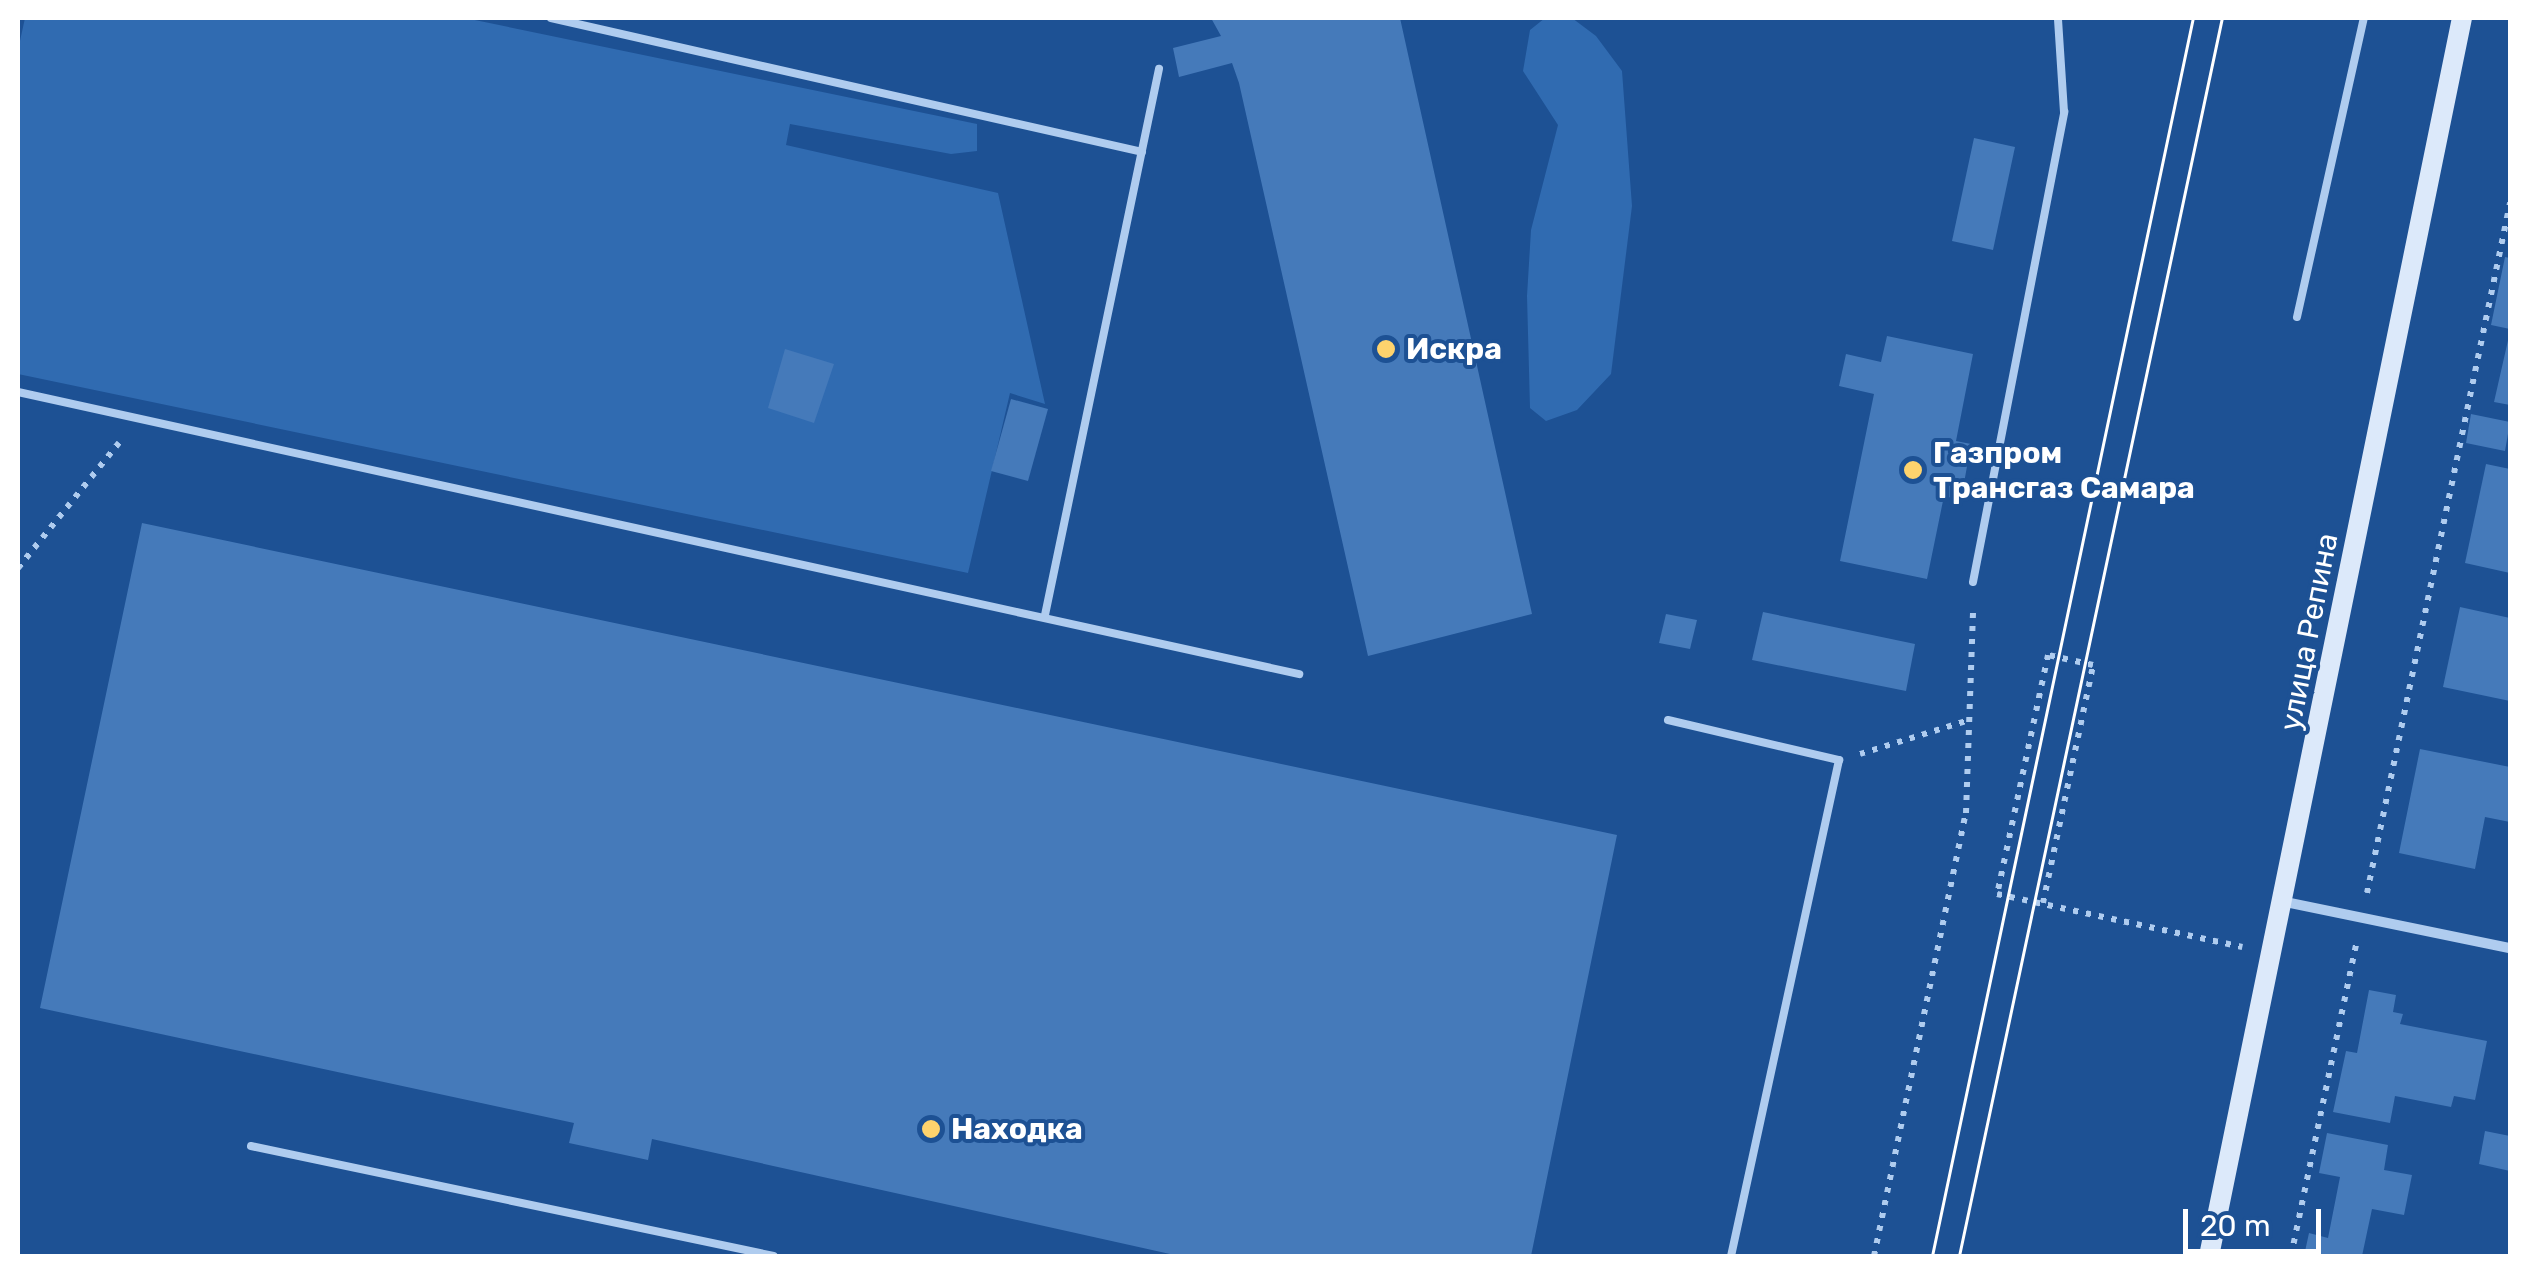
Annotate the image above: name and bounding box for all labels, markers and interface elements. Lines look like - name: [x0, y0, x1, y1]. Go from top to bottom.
- place label: Искра: [1406, 331, 1502, 367]
- marker: Искра: [1375, 338, 1397, 360]
- place label: Газпром Трансгаз Самара: [1933, 435, 2195, 506]
- marker: Газпром Трансгаз Самара: [1902, 459, 1924, 481]
- street label: улица Репина: [2272, 530, 2346, 734]
- place label: Находка: [951, 1111, 1083, 1147]
- marker: Находка: [920, 1118, 942, 1140]
- scale bar: [2188, 1189, 2326, 1251]
- text: 20 m: [2200, 1208, 2271, 1244]

